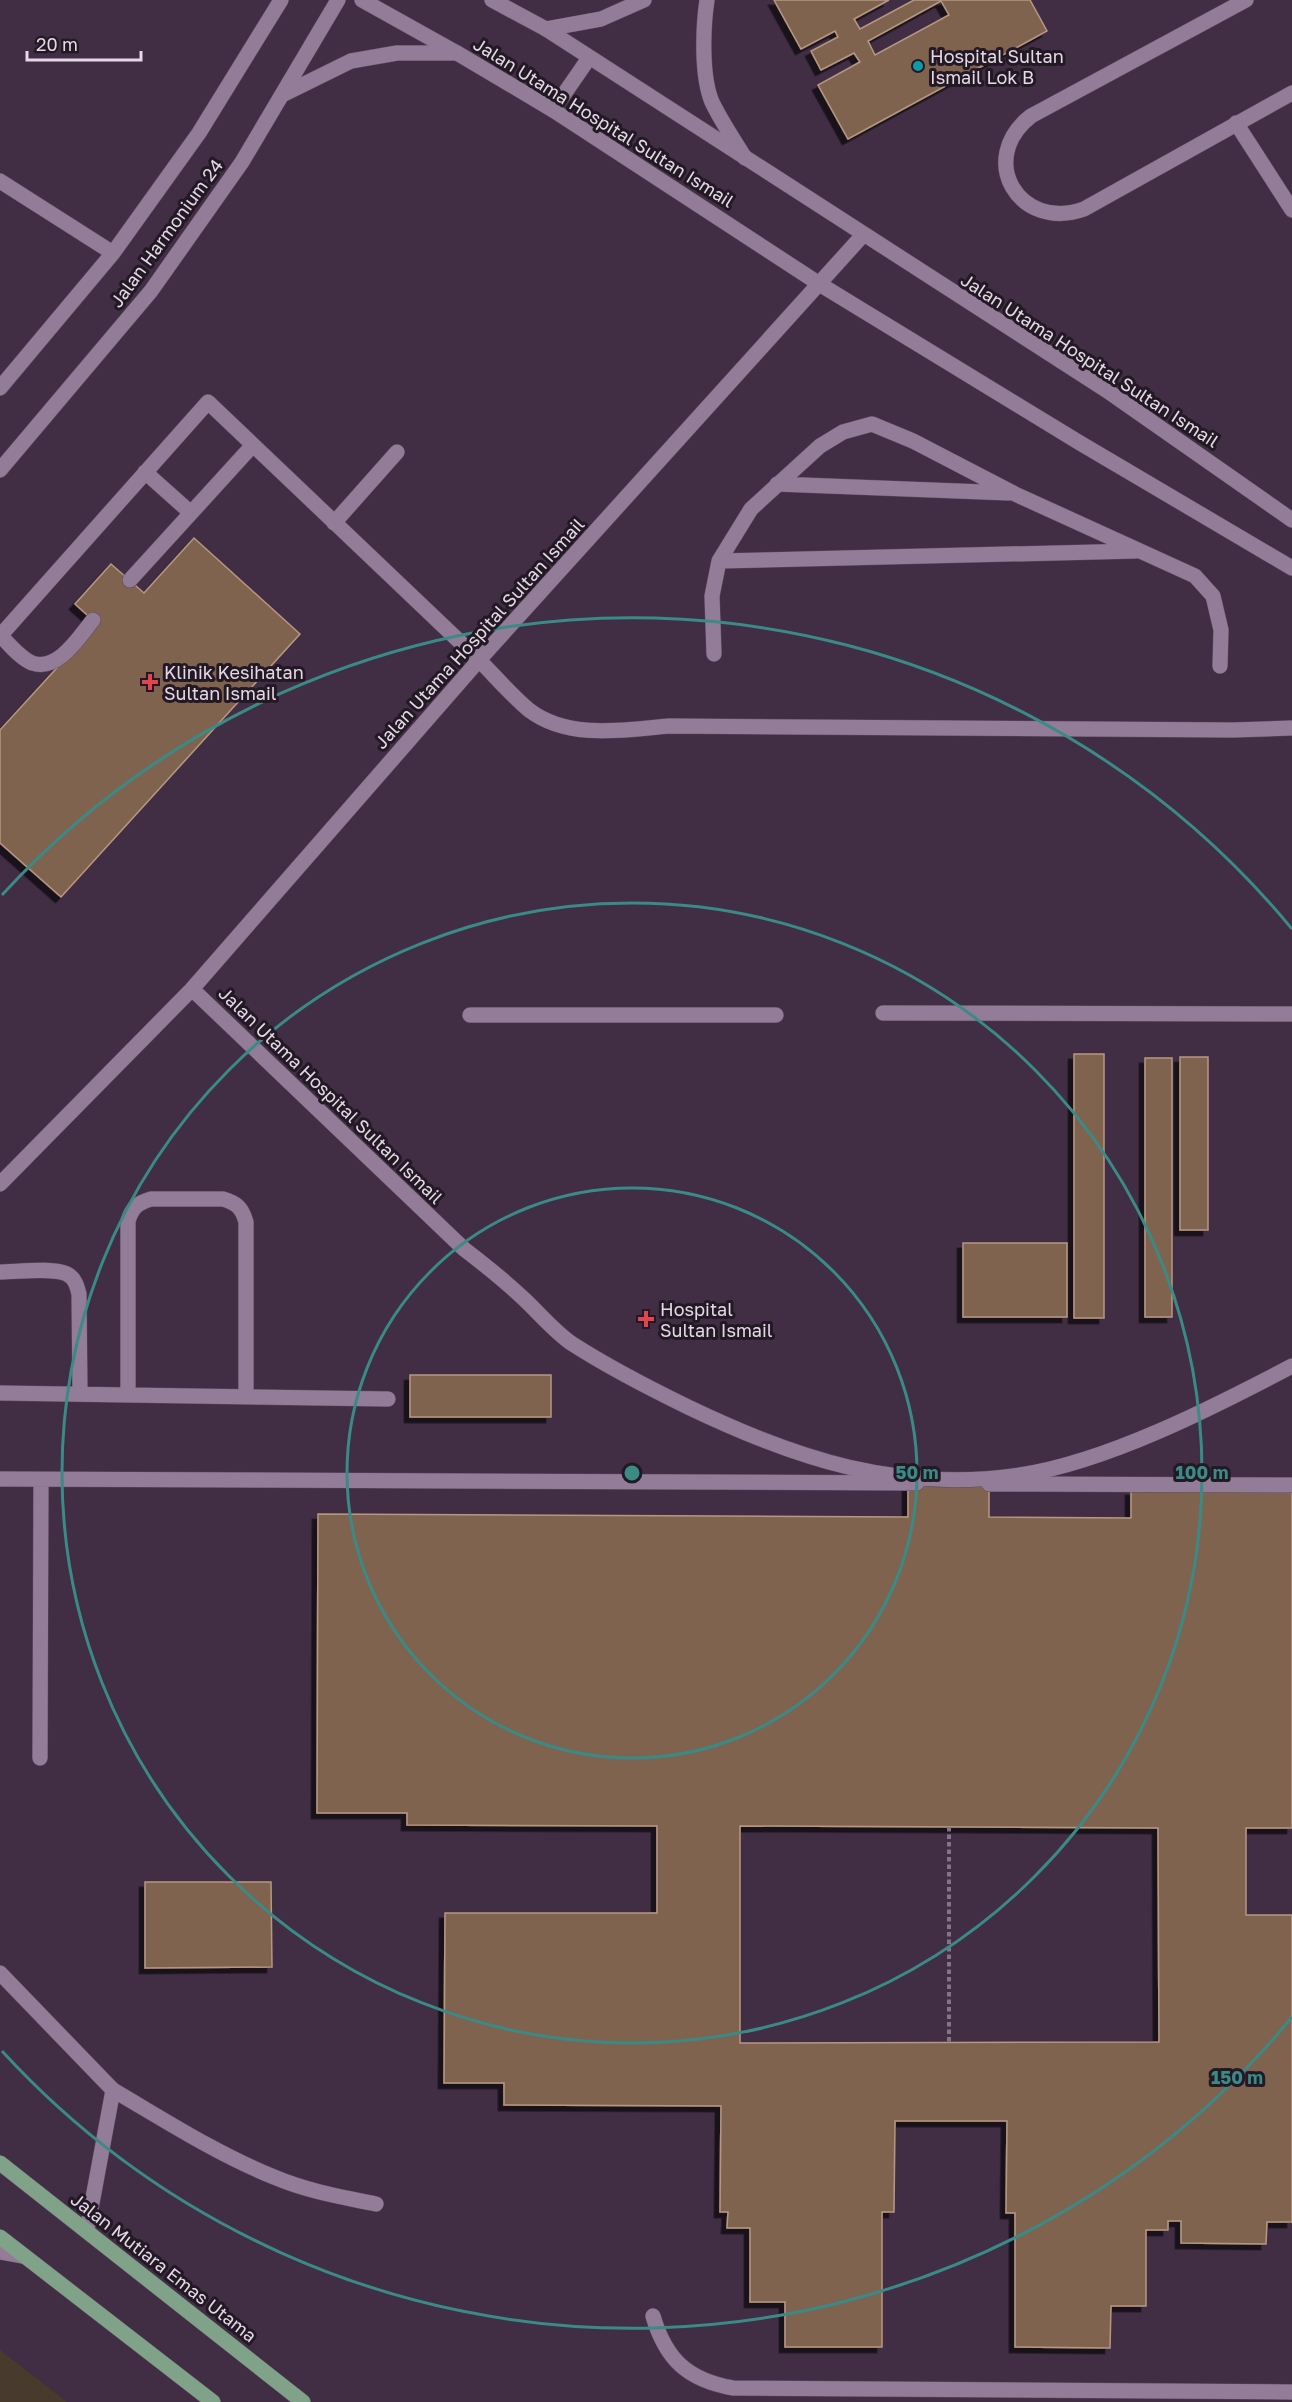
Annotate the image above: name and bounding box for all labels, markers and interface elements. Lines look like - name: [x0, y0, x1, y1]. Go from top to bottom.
- scale bar: [27, 24, 141, 62]
- street label: Jalan Utama Hospital Sultan Ismail: [470, 32, 738, 212]
- text: 20 m: [36, 33, 78, 55]
- place label: Hospital Sultan Ismail Lok B: [930, 45, 1064, 88]
- marker: Hospital Sultan Ismail Lok B: [911, 59, 925, 73]
- street label: Jalan Harmonium 24: [105, 155, 227, 311]
- street label: Jalan Utama Hospital Sultan Ismail: [957, 268, 1223, 452]
- street label: Jalan Utama Hospital Sultan Ismail: [369, 513, 589, 753]
- place label: Klinik Kesihatan Sultan Ismail: [164, 661, 304, 704]
- marker: Klinik Kesihatan Sultan Ismail: [141, 673, 159, 691]
- street label: Jalan Utama Hospital Sultan Ismail: [214, 982, 448, 1208]
- place label: Hospital Sultan Ismail: [660, 1298, 773, 1341]
- marker: Hospital Sultan Ismail: [637, 1310, 655, 1328]
- text: 50 m: [896, 1461, 938, 1483]
- text: 100 m: [1176, 1461, 1228, 1483]
- centre of rings: [622, 1463, 642, 1483]
- text: 150 m: [1211, 2066, 1263, 2088]
- street label: Jalan Mutiara Emas Utama: [67, 2188, 261, 2346]

